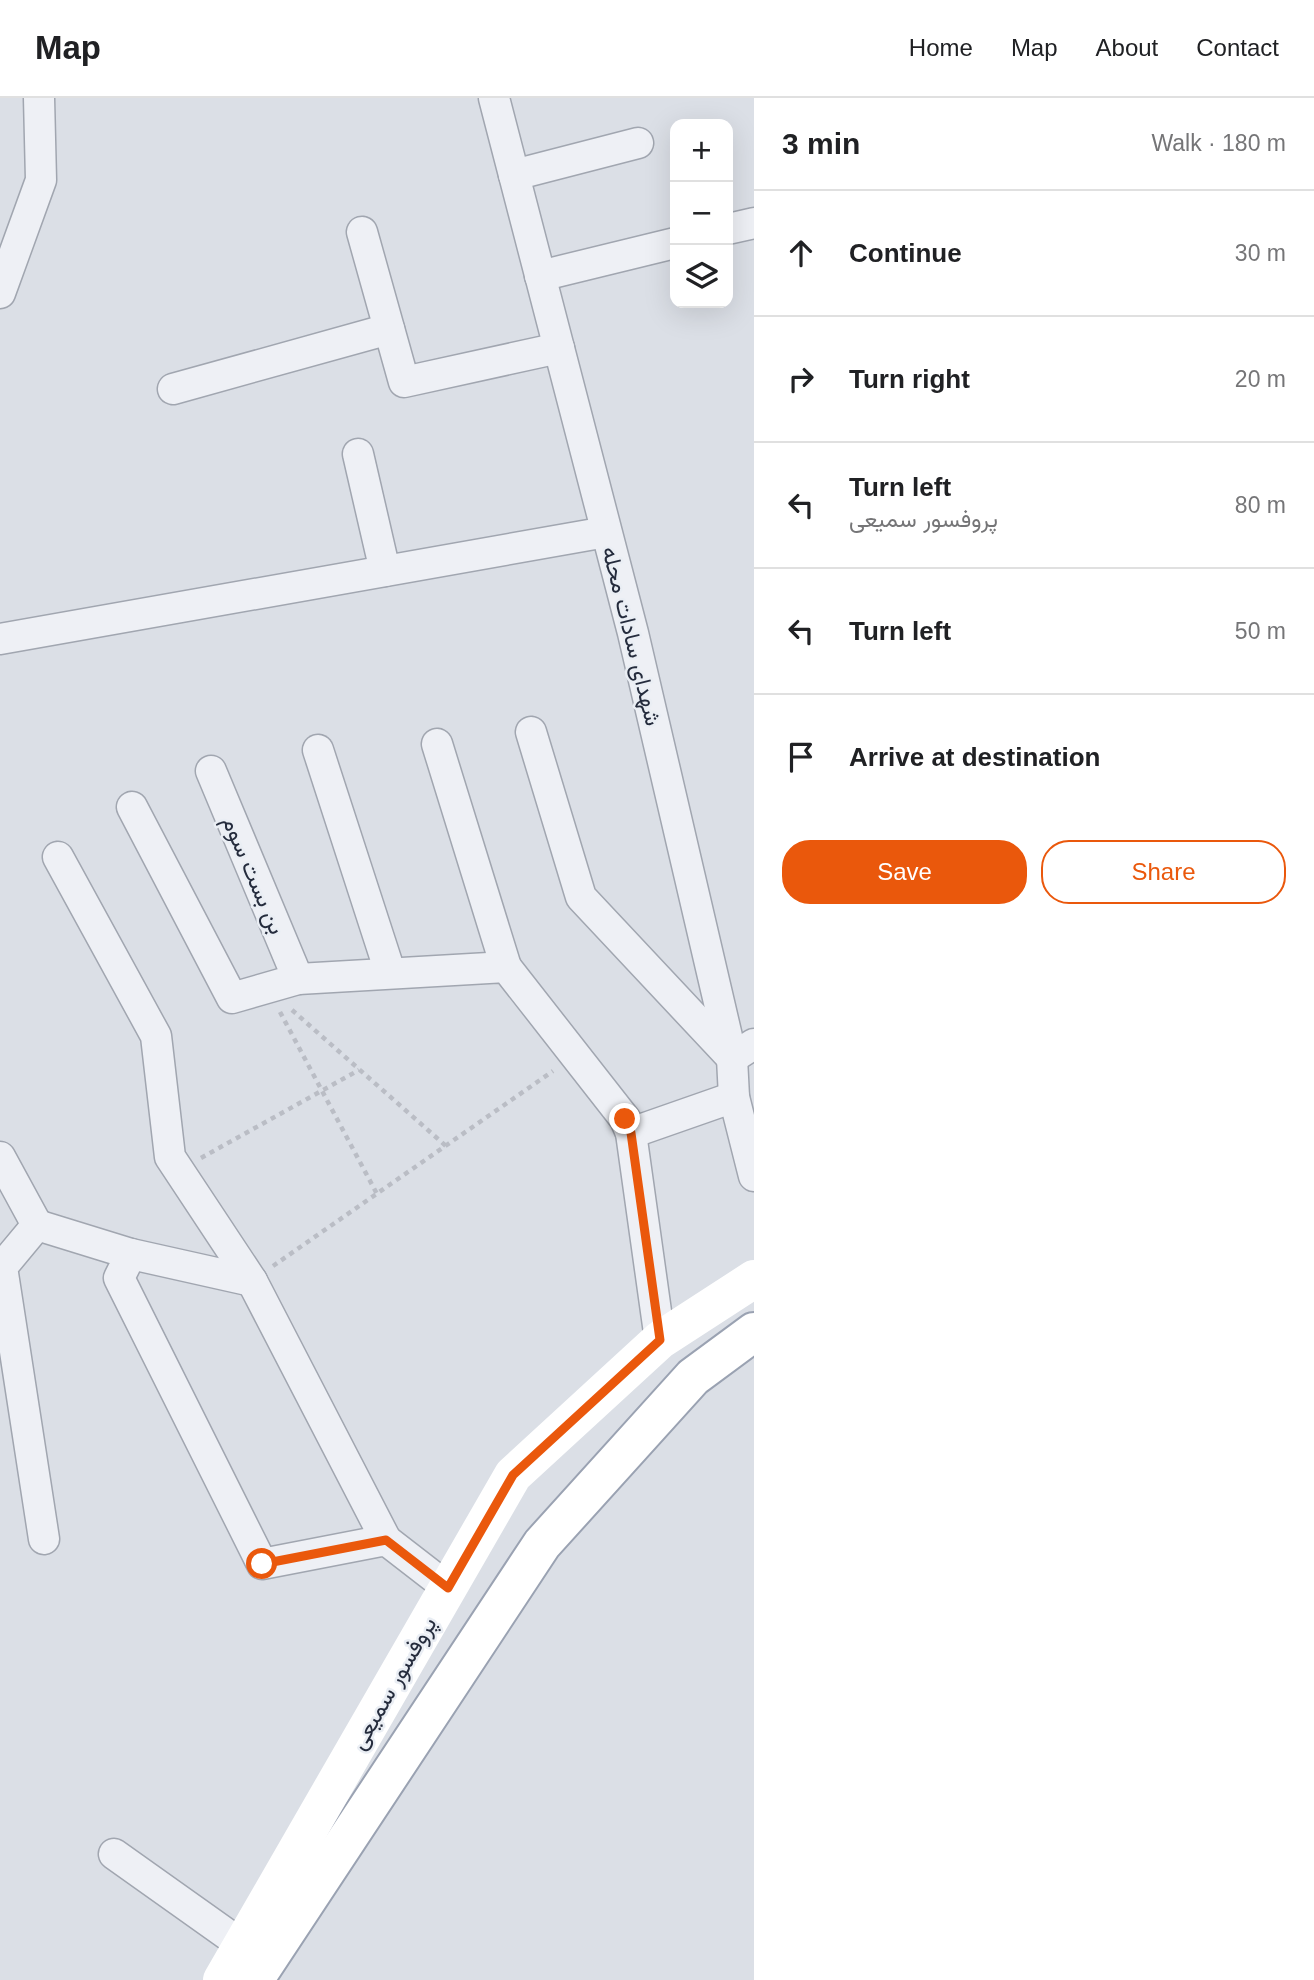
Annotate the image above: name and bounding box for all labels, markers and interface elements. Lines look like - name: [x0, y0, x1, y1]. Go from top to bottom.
- text: Map: [35, 29, 101, 66]
- text: Home: [909, 34, 973, 61]
- text: Map: [1011, 34, 1058, 61]
- text: About: [1096, 34, 1158, 61]
- text: Contact: [1196, 34, 1279, 61]
- map controls: [670, 119, 733, 308]
- button: +: [670, 119, 733, 182]
- text: 3 min: [782, 127, 860, 160]
- text: Walk · 180 m: [1151, 130, 1286, 156]
- button: −: [670, 182, 733, 245]
- icon: ahead: [782, 234, 820, 272]
- text: Continue: [849, 238, 962, 268]
- text: 30 m: [1235, 240, 1286, 266]
- button: layers: [670, 245, 733, 308]
- icon: right: [782, 360, 820, 398]
- text: Turn right: [849, 364, 970, 394]
- text: 20 m: [1235, 366, 1286, 392]
- text: Turn left: [849, 472, 951, 502]
- icon: left: [782, 486, 820, 524]
- text: 80 m: [1235, 492, 1286, 518]
- text: پروفسور سمیعی: [849, 506, 998, 532]
- street label: شهدای سادات محله: [595, 544, 667, 729]
- icon: left: [782, 612, 820, 650]
- text: Turn left: [849, 616, 951, 646]
- text: 50 m: [1235, 618, 1286, 644]
- icon: arrive: [782, 738, 820, 776]
- text: Arrive at destination: [849, 742, 1100, 772]
- street label: بن بست سوم: [216, 812, 291, 939]
- button: Save: [782, 840, 1027, 904]
- button: Share: [1041, 840, 1286, 904]
- route end: [609, 1103, 640, 1134]
- route start: [246, 1548, 277, 1579]
- street label: پروفسور سمیعی: [345, 1612, 444, 1755]

